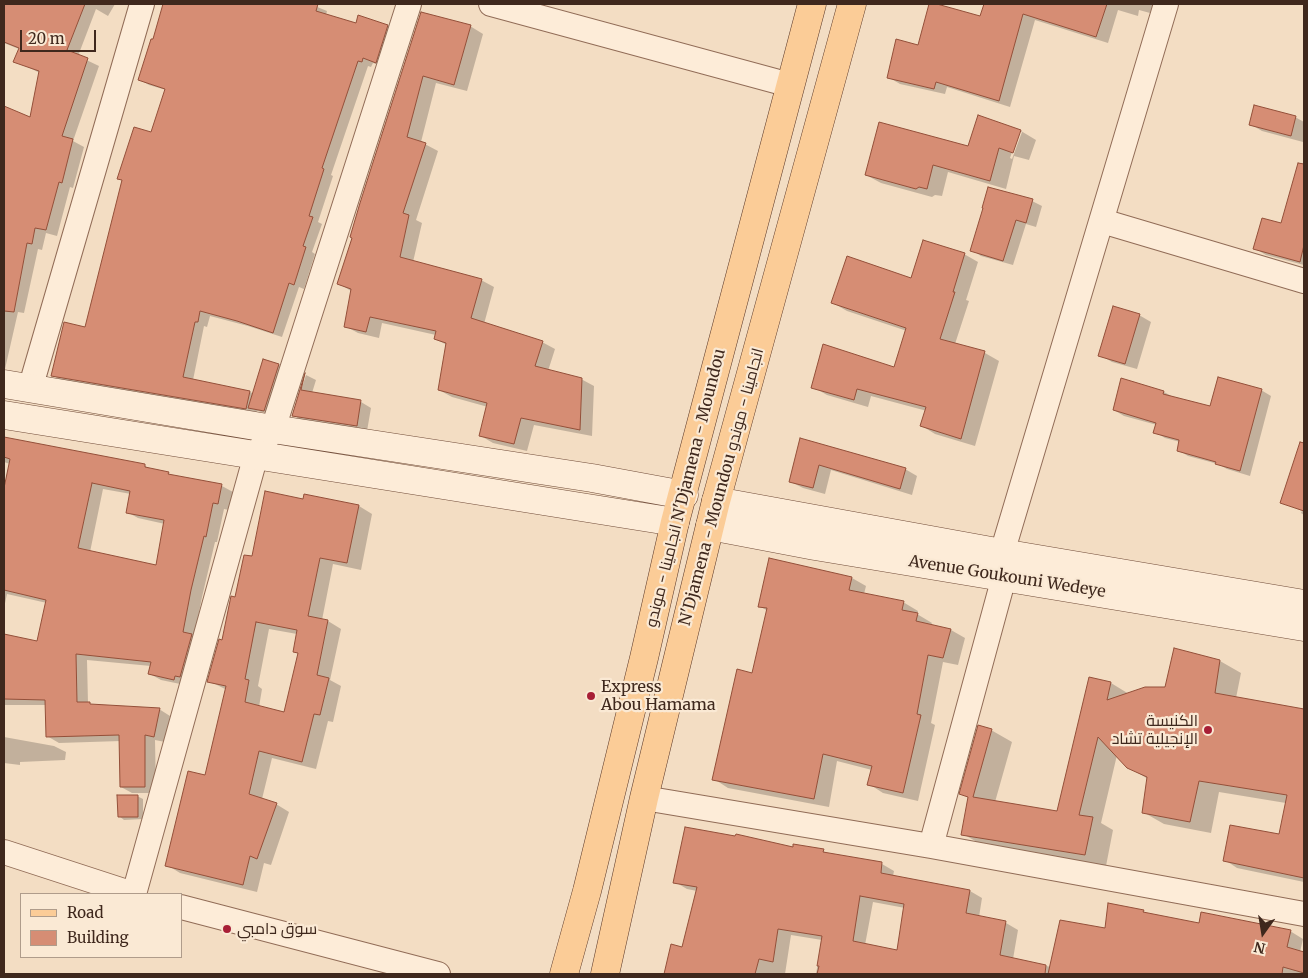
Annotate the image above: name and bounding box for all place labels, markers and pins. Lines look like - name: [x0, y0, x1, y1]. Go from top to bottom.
- place label: Express Abou Hamama: [601, 677, 716, 715]
- marker: Express Abou Hamama: [585, 690, 597, 702]
- place label: الكنيسة الإنجيلية تشاد: [1112, 711, 1198, 749]
- marker: الكنيسة الإنجيلية تشاد: [1202, 724, 1214, 736]
- place label: سوق دامبي: [237, 919, 317, 939]
- marker: سوق دامبي: [221, 923, 233, 935]

